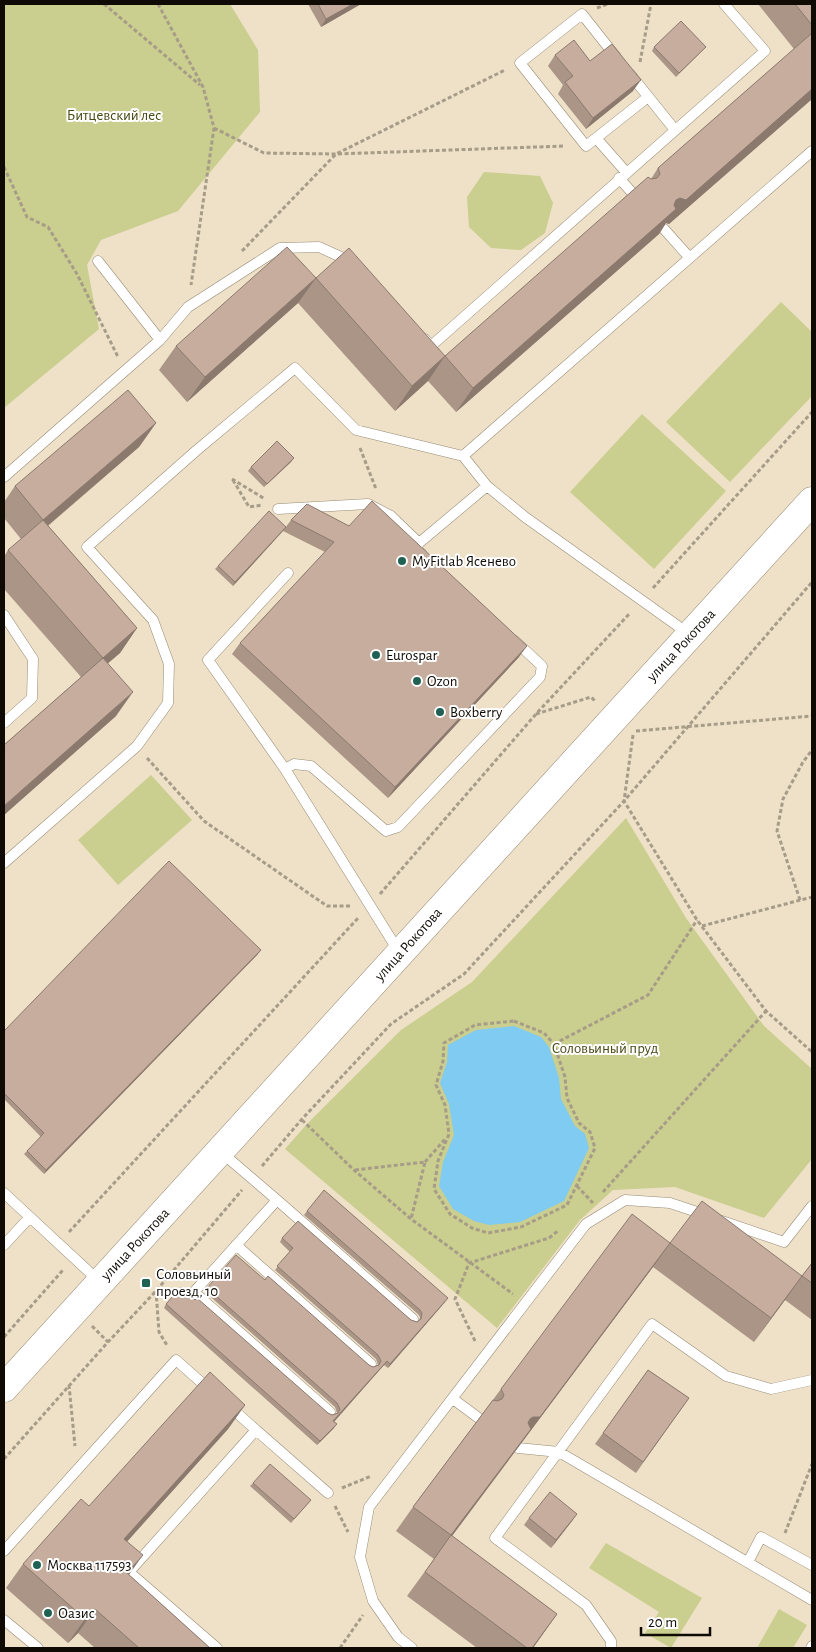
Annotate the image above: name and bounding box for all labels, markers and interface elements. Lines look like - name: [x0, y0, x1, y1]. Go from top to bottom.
- park label: Битцевский лес: [67, 108, 161, 123]
- place label: MyFitlab Ясенево: [412, 554, 516, 569]
- marker: MyFitlab Ясенево: [396, 555, 408, 567]
- street label: улица Рокотова: [644, 606, 719, 685]
- place label: Eurospar: [386, 648, 438, 663]
- marker: Eurospar: [370, 649, 382, 661]
- place label: Ozon: [427, 674, 457, 689]
- marker: Ozon: [411, 675, 423, 687]
- place label: Boxberry: [450, 705, 503, 720]
- marker: Boxberry: [434, 706, 446, 718]
- street label: улица Рокотова: [371, 905, 445, 985]
- park label: Соловьиный пруд: [552, 1041, 658, 1056]
- street label: улица Рокотова: [98, 1205, 173, 1284]
- place label: Соловьиный проезд, 10: [156, 1267, 231, 1299]
- marker: Соловьиный проезд, 10: [140, 1277, 152, 1289]
- place label: Москва 117593: [47, 1558, 131, 1573]
- marker: Москва 117593: [31, 1559, 43, 1571]
- scale bar: [641, 1604, 710, 1636]
- place label: Оазис: [58, 1606, 95, 1621]
- marker: Оазис: [42, 1607, 54, 1619]
- text: 20 m: [648, 1615, 677, 1630]

